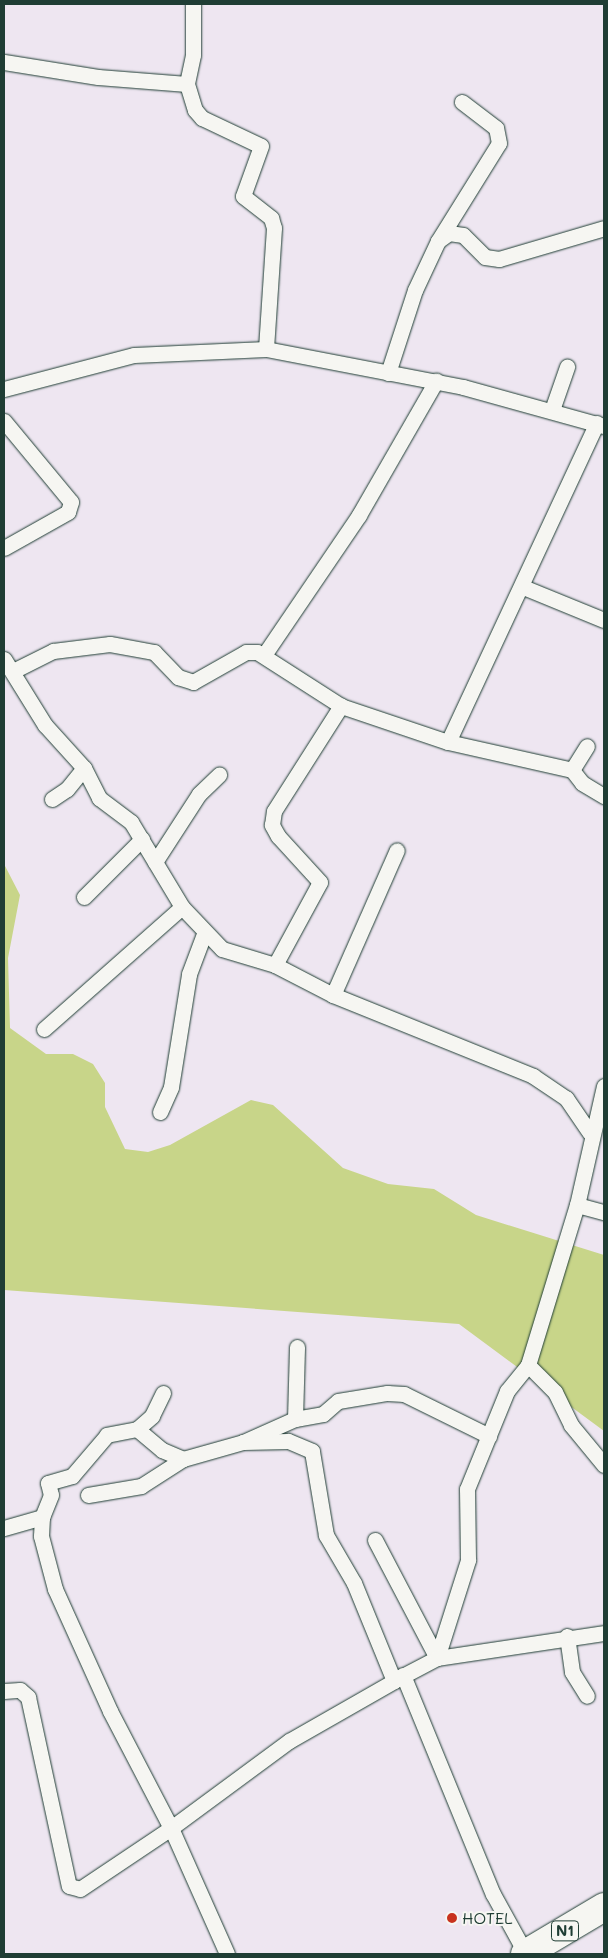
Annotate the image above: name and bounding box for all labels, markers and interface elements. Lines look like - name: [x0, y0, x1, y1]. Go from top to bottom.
- place label: HOTEL: [462, 1908, 513, 1928]
- marker: HOTEL: [446, 1912, 458, 1924]
- road number: N1: [550, 1918, 580, 1944]

